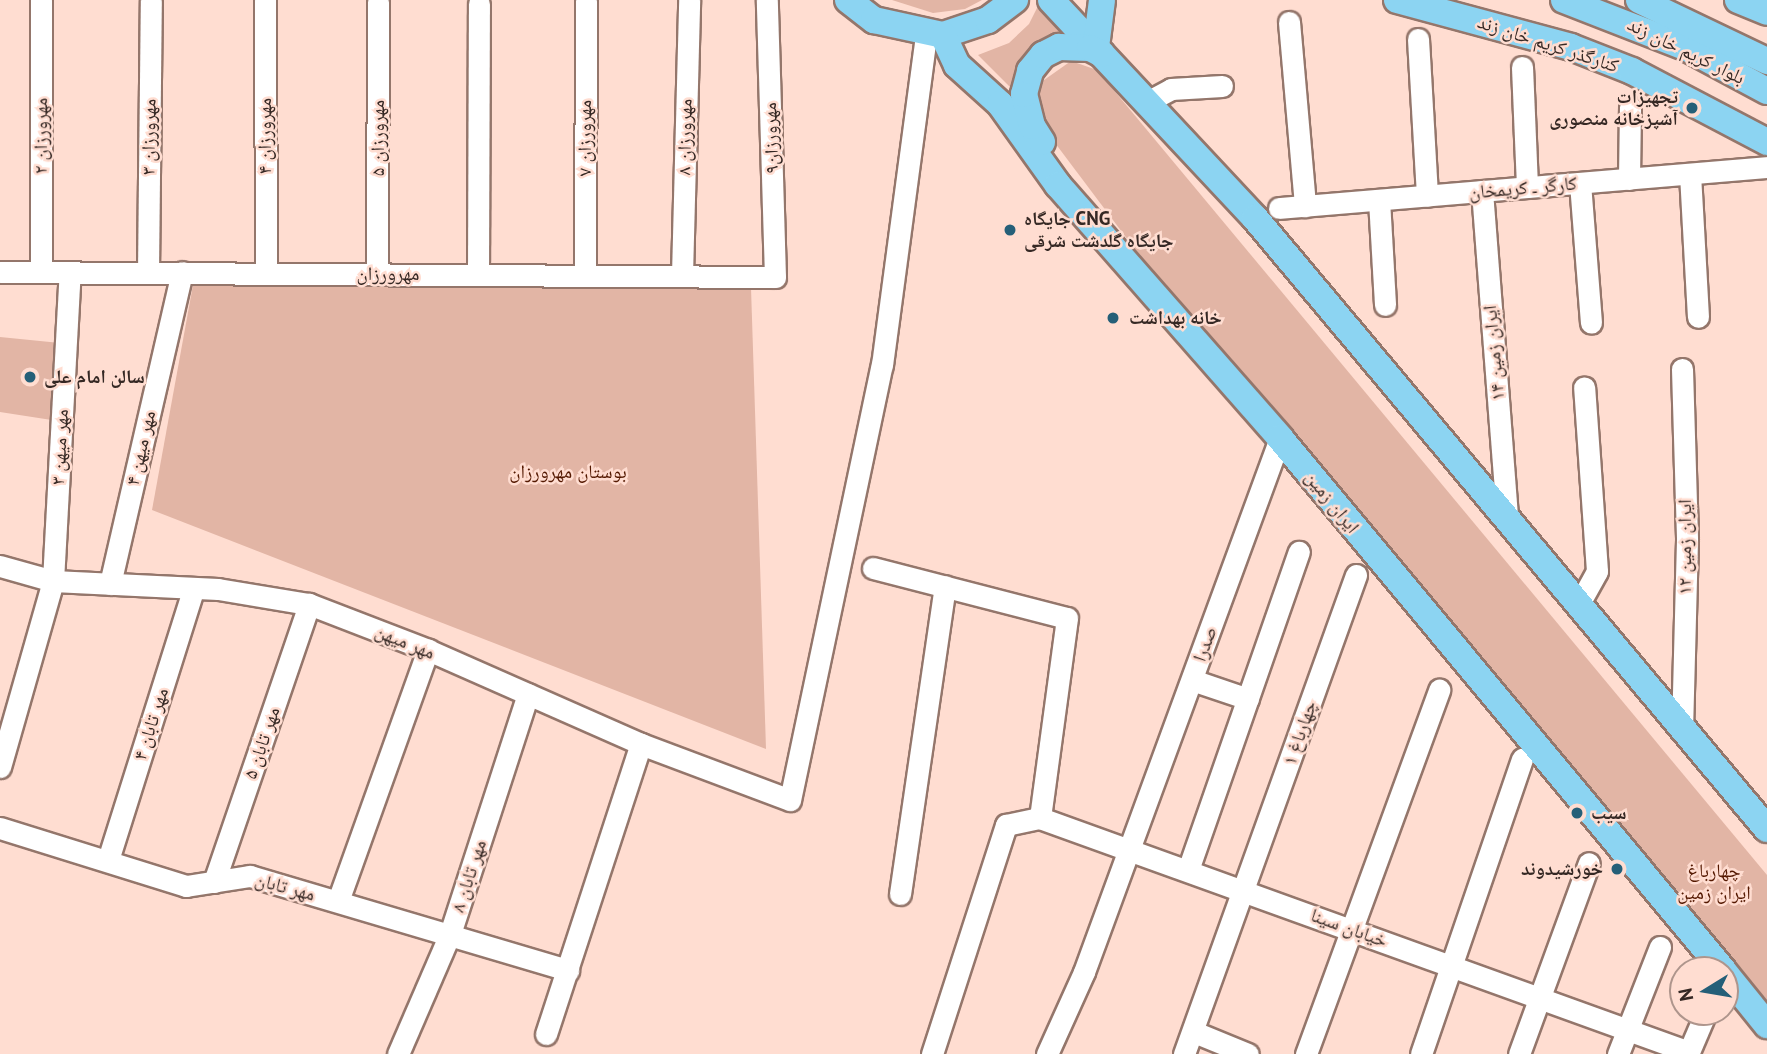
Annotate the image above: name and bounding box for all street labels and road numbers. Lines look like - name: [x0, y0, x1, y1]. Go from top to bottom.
- street label: کنارگذر کریم خان زند: [1475, 10, 1621, 78]
- street label: بلوار کریم خان زند: [1624, 13, 1748, 89]
- street label: مهرورزان ۲: [30, 98, 52, 174]
- street label: مهرورزان ۴: [254, 98, 276, 174]
- street label: مهرورزان ۳: [137, 99, 161, 175]
- street label: مهرورزان ۸: [673, 99, 697, 175]
- street label: مهرورزان ۵: [367, 100, 389, 176]
- street label: مهرورزان ۷: [574, 100, 596, 176]
- street label: مهرورزان۹: [758, 102, 784, 174]
- street label: کارگر ـ کریمخان: [1468, 172, 1578, 204]
- street label: مهرورزان: [357, 263, 419, 285]
- street label: ایران زمین ۱۴: [1478, 304, 1510, 402]
- street label: مهر میهن ۳: [47, 408, 73, 486]
- street label: مهر میهن ۴: [121, 408, 161, 488]
- street label: ایران زمین: [1300, 466, 1364, 538]
- street label: ایران زمین ۱۲: [1674, 499, 1696, 595]
- street label: مهر میهن: [372, 620, 438, 664]
- street label: صدرا: [1188, 623, 1222, 665]
- street label: مهر تابان ۴: [129, 685, 173, 763]
- street label: چهارباغ ۱: [1278, 698, 1322, 768]
- street label: مهر تابان ۵: [239, 704, 285, 782]
- street label: مهر تابان ۸: [447, 837, 491, 915]
- street label: مهر تابان: [253, 868, 317, 906]
- street label: خیابان سینا: [1308, 904, 1390, 952]

